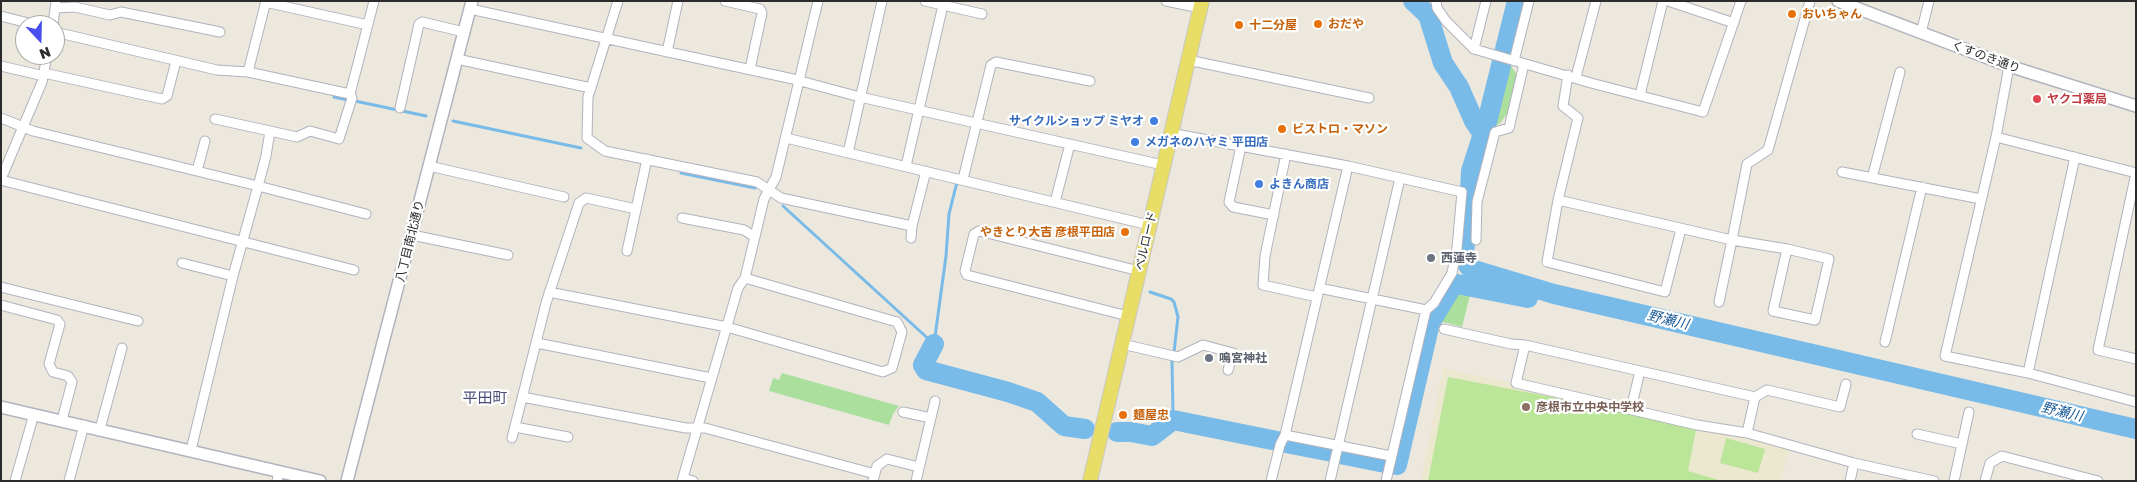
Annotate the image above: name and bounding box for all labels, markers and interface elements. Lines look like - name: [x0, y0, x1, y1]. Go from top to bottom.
- place label: おいちゃん: [1802, 7, 1862, 21]
- marker: おいちゃん: [1786, 8, 1798, 20]
- north arrow: [15, 15, 65, 65]
- place label: おだや: [1328, 17, 1364, 31]
- place label: 十二分屋: [1249, 18, 1297, 32]
- marker: おだや: [1312, 18, 1324, 30]
- marker: 十二分屋: [1233, 19, 1245, 31]
- street label: くすのき通り: [1950, 38, 2022, 76]
- text: N: [37, 44, 53, 63]
- place label: ヤクゴ薬局: [2047, 92, 2107, 106]
- marker: ヤクゴ薬局: [2031, 93, 2043, 105]
- place label: サイクルショップ ミヤオ: [1009, 114, 1144, 128]
- marker: サイクルショップ ミヤオ: [1148, 115, 1160, 127]
- place label: ビストロ・マソン: [1292, 122, 1388, 136]
- marker: ビストロ・マソン: [1276, 123, 1288, 135]
- place label: メガネのハヤミ 平田店: [1145, 135, 1268, 149]
- marker: メガネのハヤミ 平田店: [1129, 136, 1141, 148]
- place label: よきん商店: [1269, 177, 1329, 191]
- marker: よきん商店: [1253, 178, 1265, 190]
- street label: 八丁目南北通り: [393, 199, 427, 283]
- street label: ベルロード: [1132, 210, 1160, 272]
- place label: やきとり大吉 彦根平田店: [980, 225, 1115, 239]
- marker: やきとり大吉 彦根平田店: [1119, 226, 1131, 238]
- place label: 西蓮寺: [1441, 251, 1477, 265]
- marker: 西蓮寺: [1425, 252, 1437, 264]
- water label: 野瀬川: [1646, 307, 1690, 333]
- place label: 鳴宮神社: [1219, 351, 1267, 365]
- marker: 鳴宮神社: [1203, 352, 1215, 364]
- district label: 平田町: [463, 389, 507, 407]
- water label: 野瀬川: [2040, 399, 2084, 425]
- place label: 彦根市立中央中学校: [1536, 400, 1644, 414]
- marker: 彦根市立中央中学校: [1520, 401, 1532, 413]
- place label: 麺屋忠: [1133, 408, 1169, 422]
- marker: 麺屋忠: [1117, 409, 1129, 421]

